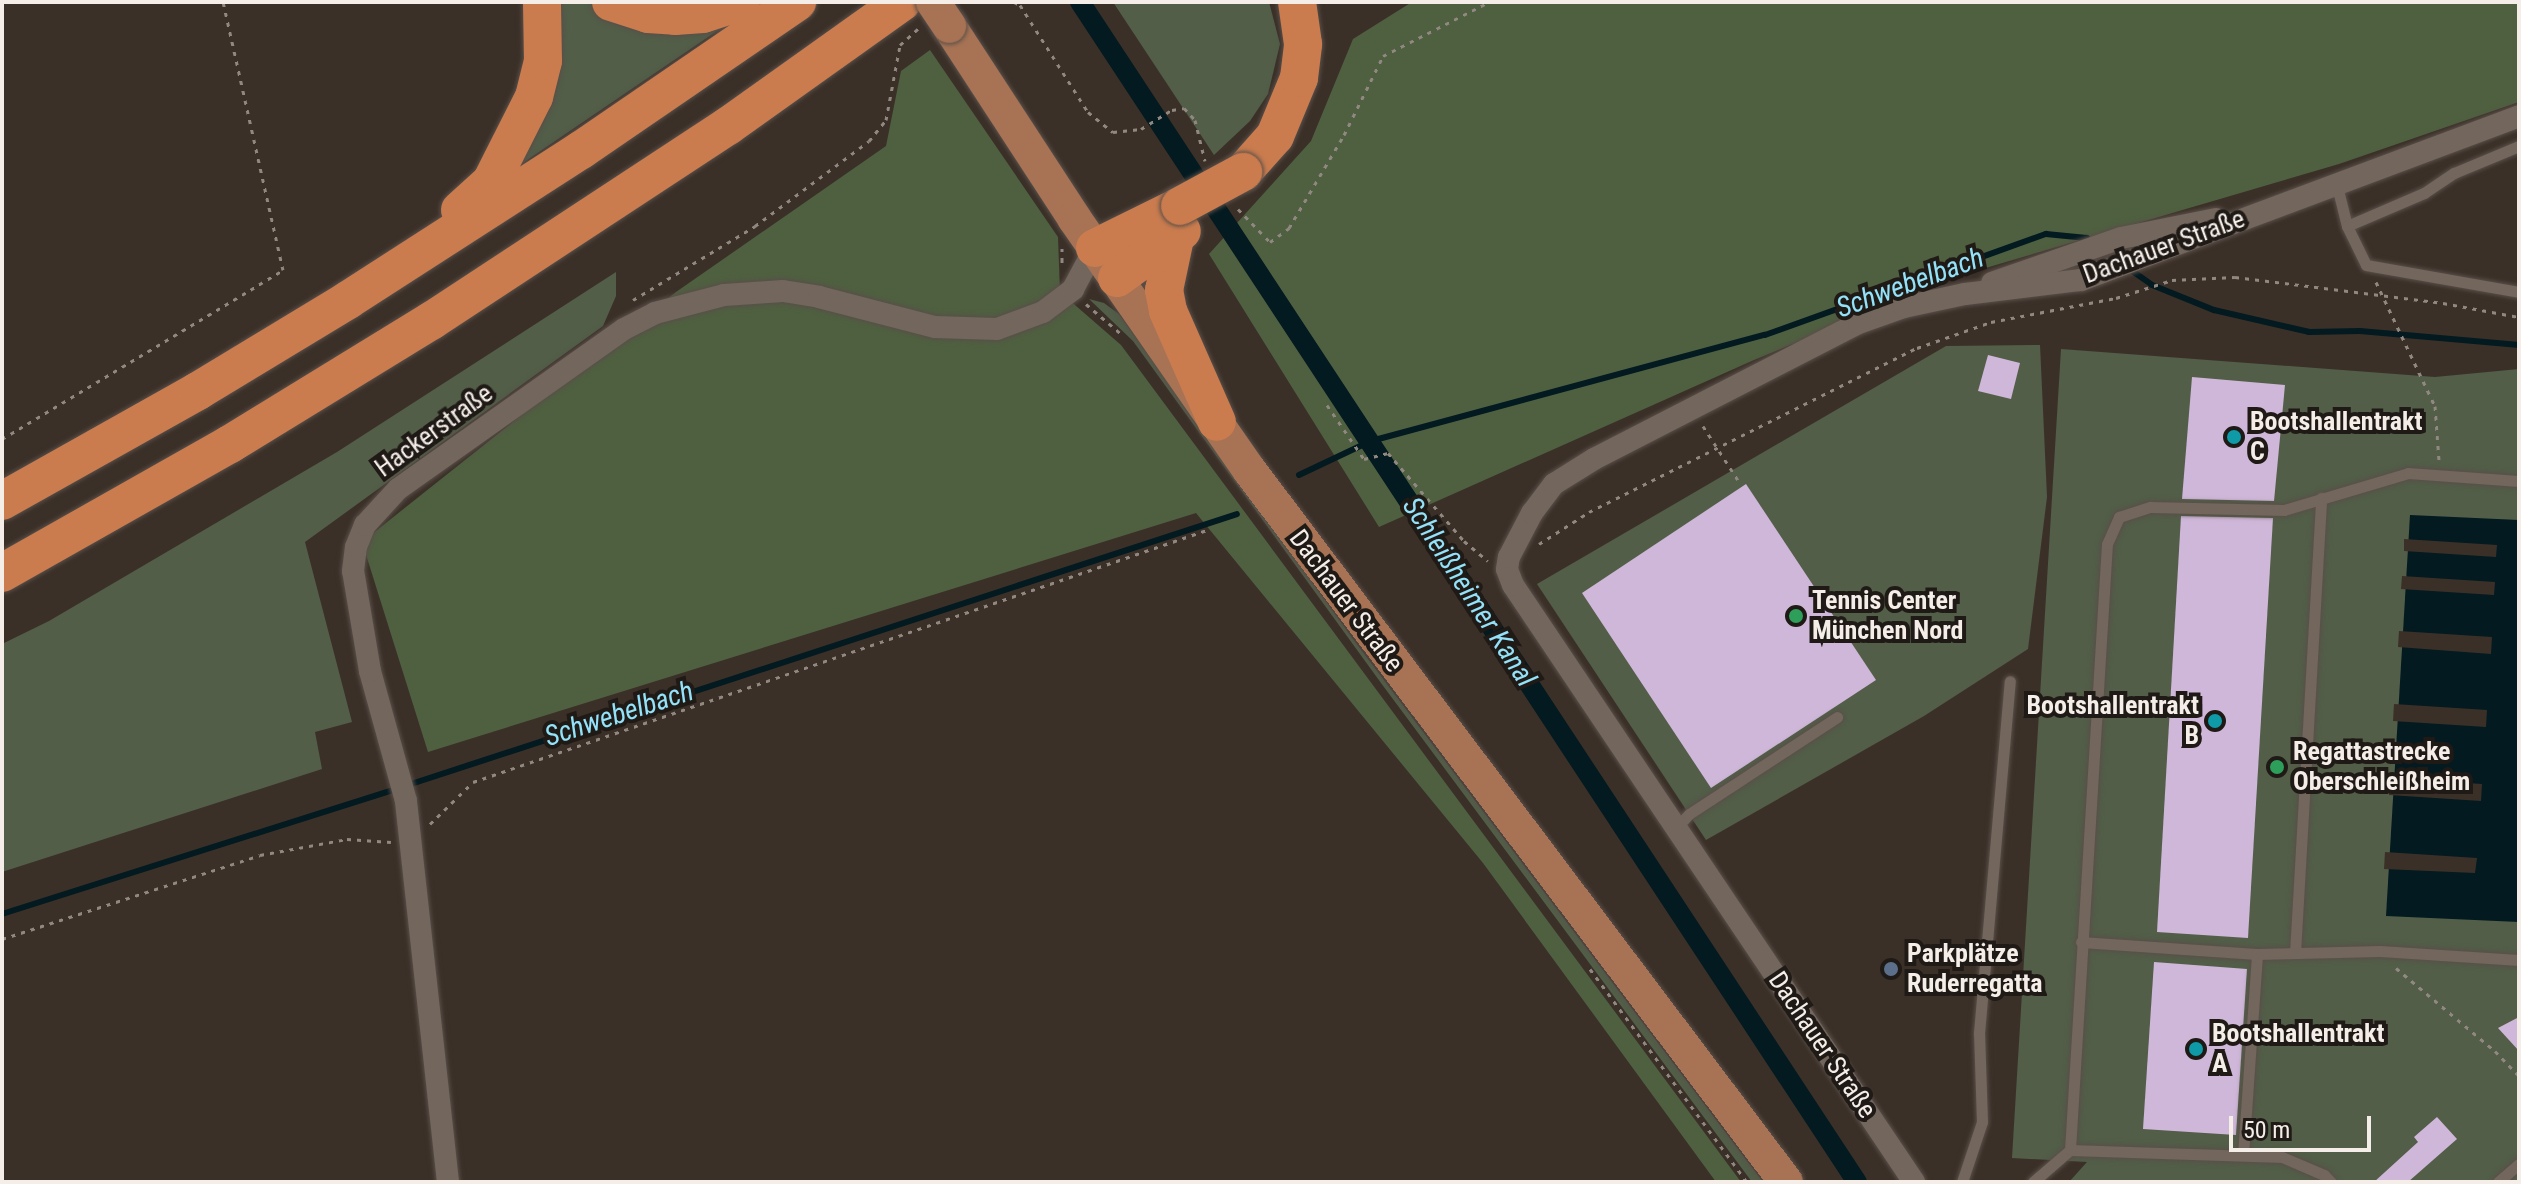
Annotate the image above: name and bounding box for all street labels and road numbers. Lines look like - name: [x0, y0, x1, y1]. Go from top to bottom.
- street label: Dachauer Straße: [2079, 203, 2249, 291]
- street label: Hackerstraße: [369, 378, 499, 484]
- street label: Dachauer Straße: [1282, 524, 1410, 678]
- street label: Dachauer Straße: [1762, 966, 1882, 1124]

